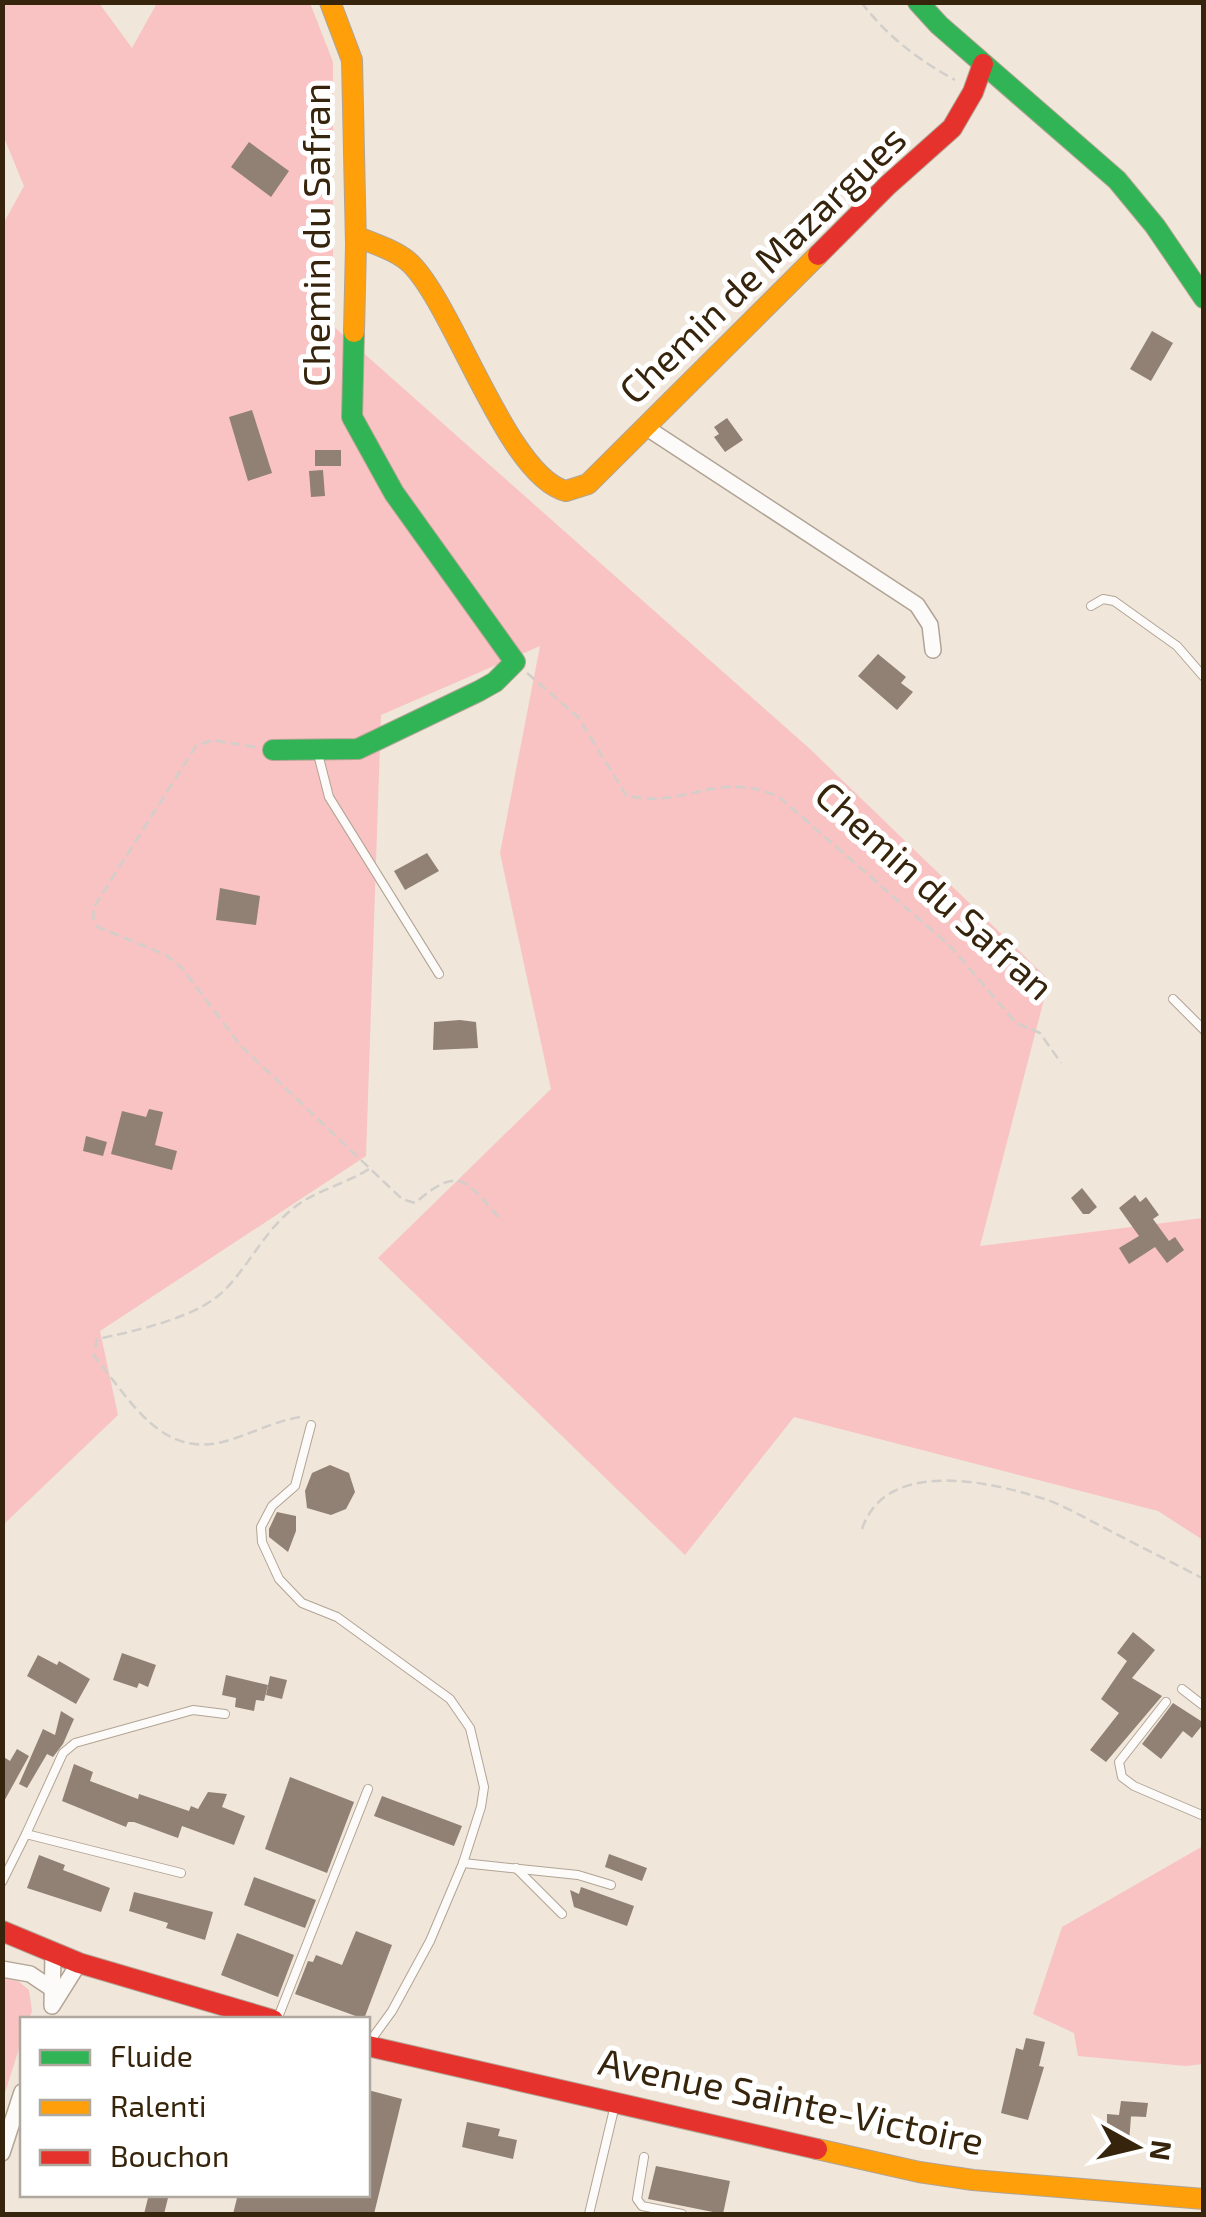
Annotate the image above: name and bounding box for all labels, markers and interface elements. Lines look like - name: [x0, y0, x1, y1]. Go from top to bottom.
- street label: Chemin du Safran: [292, 83, 338, 387]
- street label: Chemin de Mazargues: [609, 115, 914, 412]
- street label: Chemin du Safran: [807, 771, 1064, 1008]
- legend: [20, 2017, 370, 2197]
- text: Fluide: [110, 2037, 193, 2073]
- street label: Avenue Sainte-Victoire: [595, 2037, 988, 2163]
- text: Ralenti: [110, 2087, 206, 2123]
- north arrow: [1086, 2097, 1186, 2197]
- text: Bouchon: [110, 2137, 229, 2173]
- text: N: [1144, 2138, 1180, 2163]

